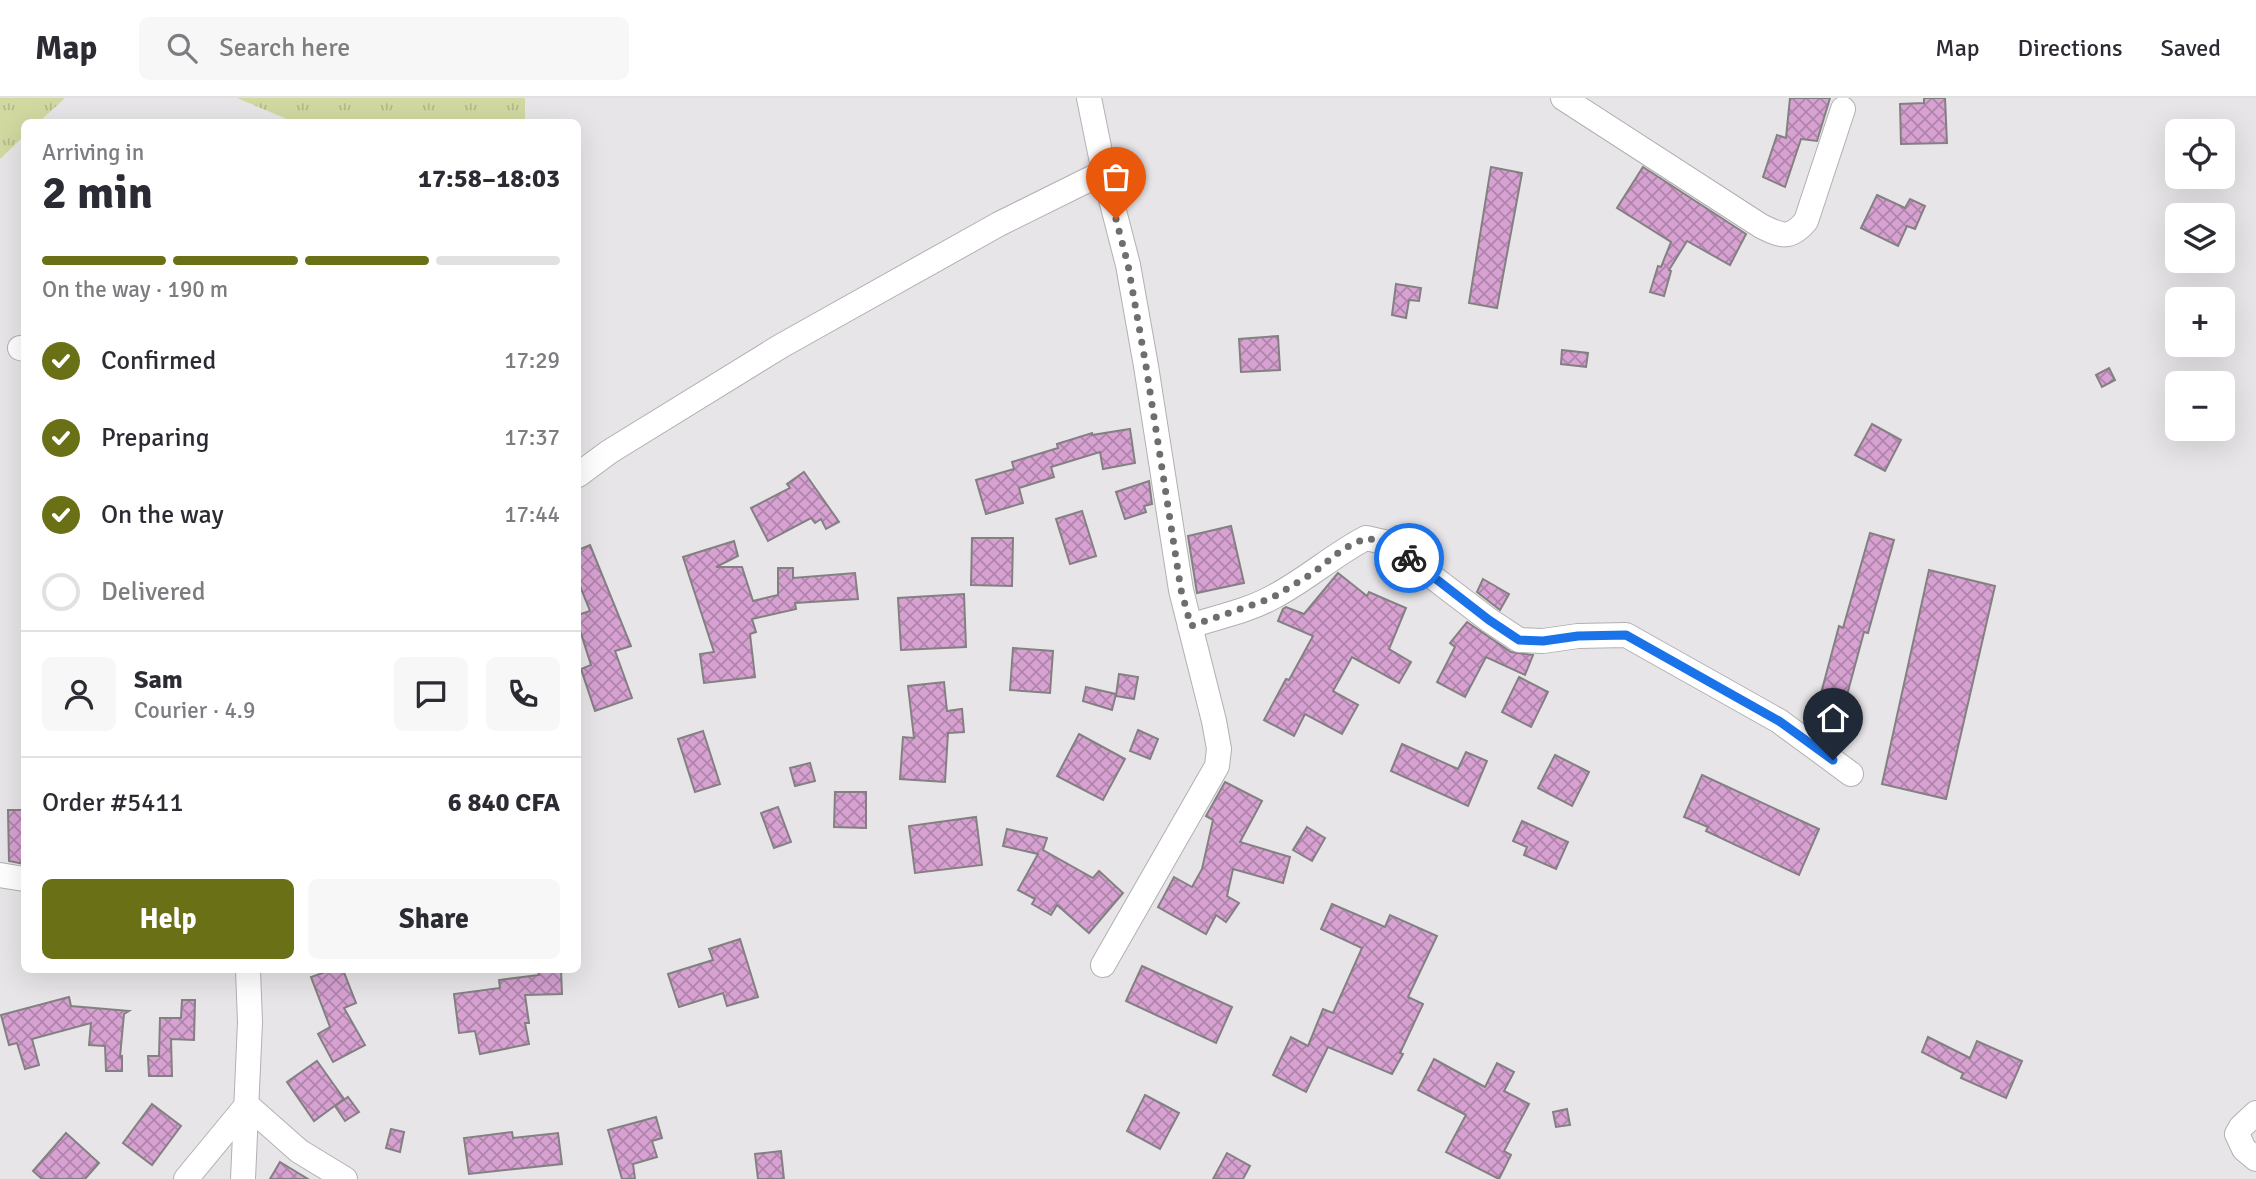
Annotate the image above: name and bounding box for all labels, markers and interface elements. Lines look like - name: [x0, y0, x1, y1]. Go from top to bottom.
- search box: [139, 17, 629, 80]
- text: Map: [35, 28, 97, 69]
- icon: search: [163, 29, 201, 67]
- text: Search here: [219, 32, 350, 64]
- text: Map: [1935, 33, 1980, 63]
- text: Directions: [2018, 33, 2123, 63]
- text: Saved: [2161, 33, 2221, 63]
- map controls: [2165, 119, 2235, 441]
- button: locate: [2165, 119, 2235, 189]
- text: Arriving in: [42, 138, 144, 167]
- pin: [1086, 147, 1146, 219]
- icon: bag: [1097, 158, 1135, 196]
- text: 17:58–18:03: [418, 163, 560, 195]
- text: 2 min: [42, 165, 153, 221]
- button: layers: [2165, 203, 2235, 273]
- text: On the way · 190 m: [42, 275, 228, 304]
- button: +: [2165, 287, 2235, 357]
- icon: check: [42, 342, 80, 380]
- text: Confirmed: [101, 345, 216, 377]
- text: 17:29: [504, 346, 560, 375]
- button: −: [2165, 371, 2235, 441]
- icon: check: [42, 419, 80, 457]
- text: Preparing: [101, 422, 209, 454]
- text: 17:37: [504, 423, 560, 452]
- icon: check: [42, 496, 80, 534]
- text: On the way: [101, 499, 224, 531]
- text: 17:44: [504, 500, 560, 529]
- courier: [1374, 523, 1444, 593]
- icon: bike: [1390, 539, 1428, 577]
- text: Delivered: [101, 576, 206, 608]
- button: person: [42, 657, 116, 731]
- button: chat: [394, 657, 468, 731]
- button: phone: [486, 657, 560, 731]
- text: Sam: [134, 664, 183, 696]
- pin: [1803, 688, 1863, 760]
- text: Courier · 4.9: [134, 696, 255, 725]
- icon: home: [1814, 699, 1852, 737]
- text: Order #5411: [42, 787, 183, 819]
- text: 6 840 CFA: [448, 787, 560, 819]
- button: Help: [42, 879, 294, 959]
- button: Share: [308, 879, 560, 959]

